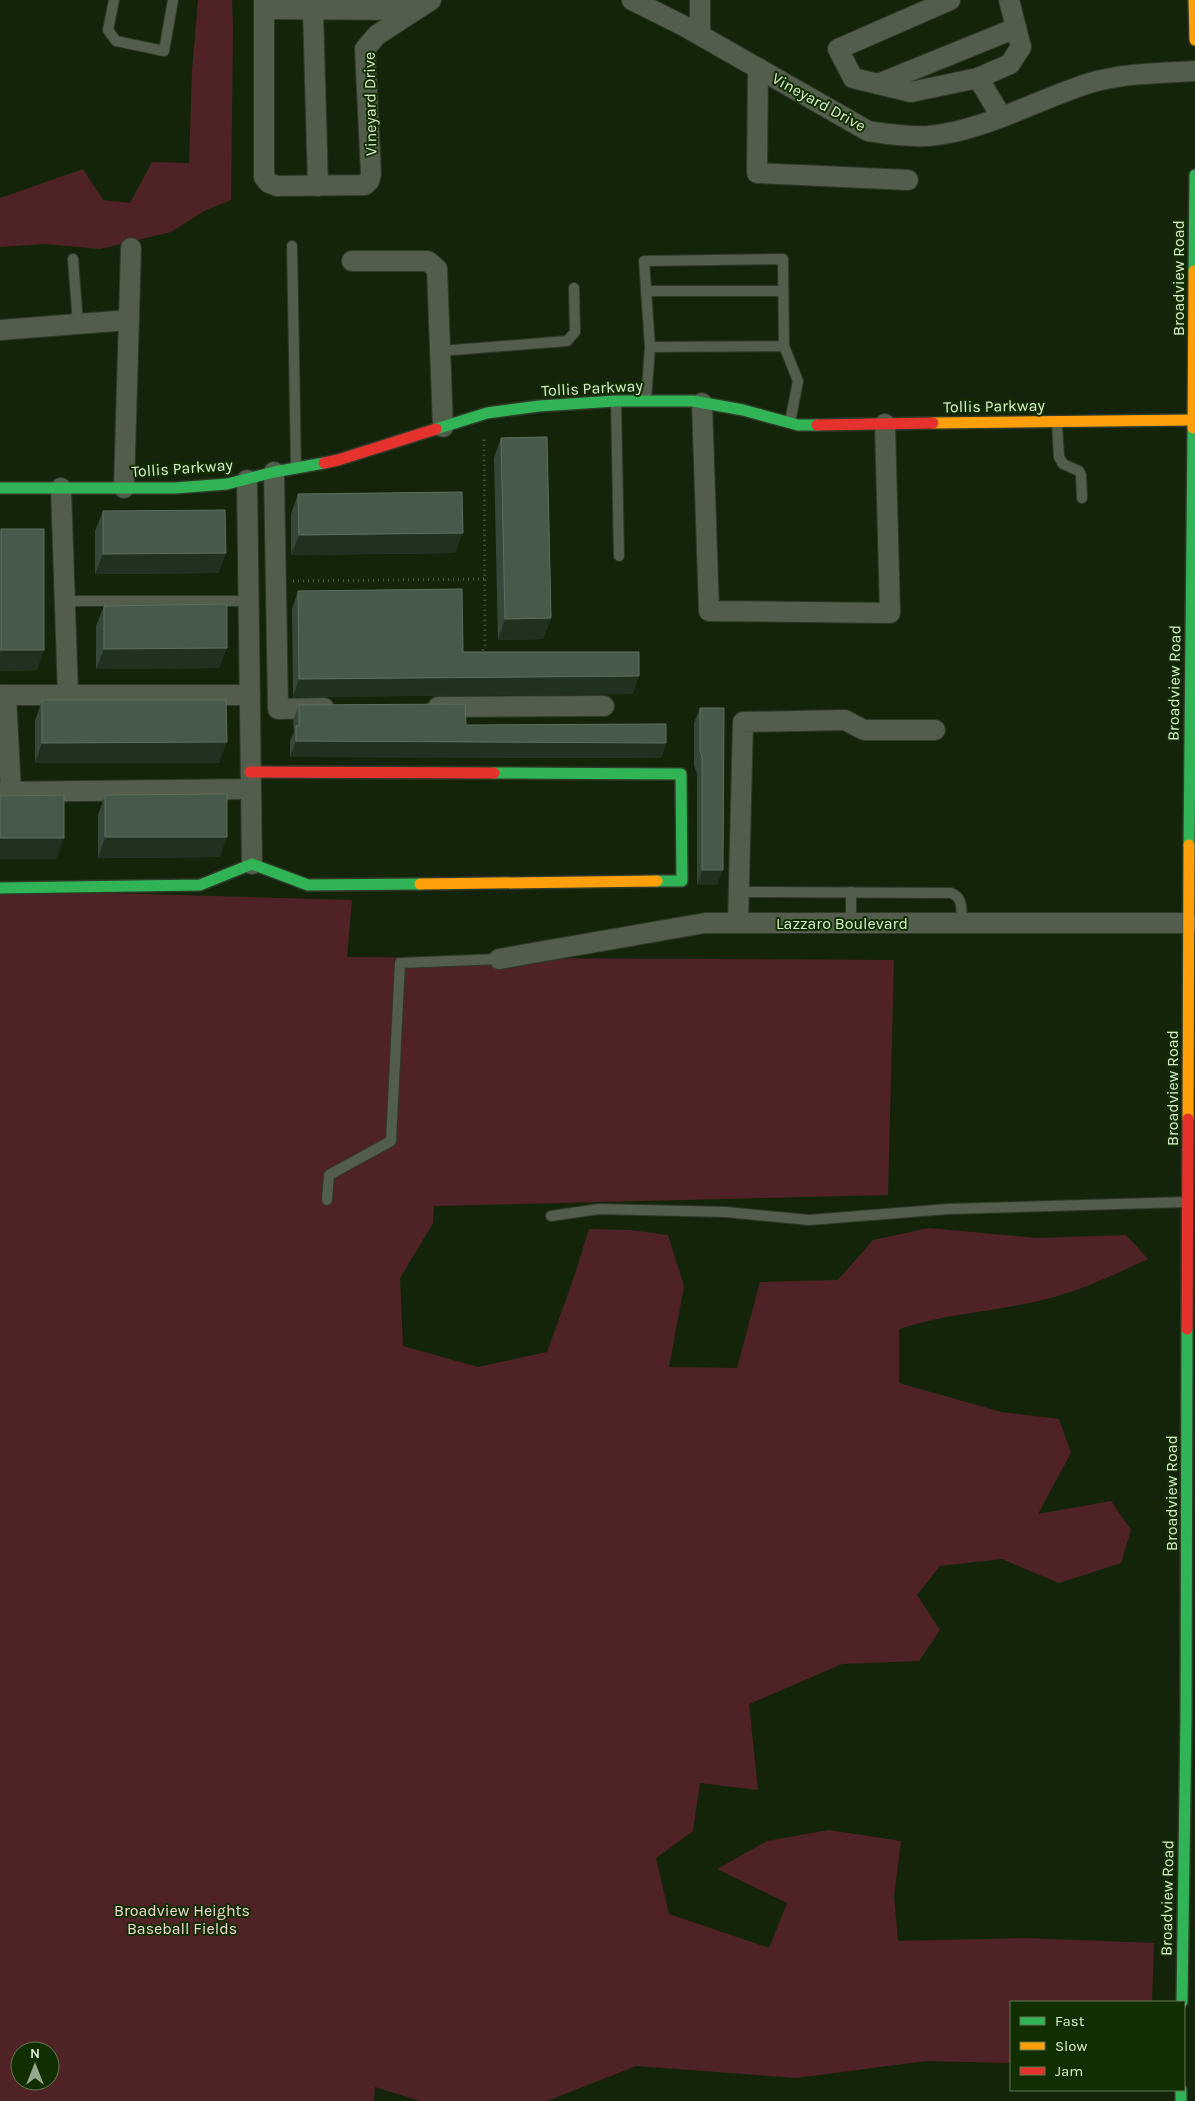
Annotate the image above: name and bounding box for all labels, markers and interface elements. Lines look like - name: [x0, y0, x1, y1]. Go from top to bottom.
- street label: Vineyard Drive: [360, 52, 380, 156]
- street label: Vineyard Drive: [769, 68, 869, 136]
- street label: Broadview Road: [1169, 220, 1188, 336]
- street label: Tollis Parkway: [541, 376, 644, 400]
- street label: Tollis Parkway: [943, 396, 1046, 416]
- street label: Tollis Parkway: [131, 455, 234, 481]
- street label: Broadview Road: [1163, 625, 1185, 741]
- street label: Lazzaro Boulevard: [776, 914, 908, 933]
- street label: Broadview Road: [1163, 1030, 1182, 1146]
- street label: Broadview Road: [1162, 1435, 1181, 1551]
- street label: Broadview Road: [1156, 1840, 1178, 1956]
- park label: Broadview Heights Baseball Fields: [114, 1901, 250, 1938]
- legend: [1010, 2001, 1185, 2091]
- text: Fast: [1055, 2012, 1085, 2030]
- text: Slow: [1055, 2037, 1087, 2055]
- north arrow: [10, 2041, 60, 2091]
- text: N: [30, 2045, 40, 2062]
- text: Jam: [1055, 2062, 1083, 2080]

